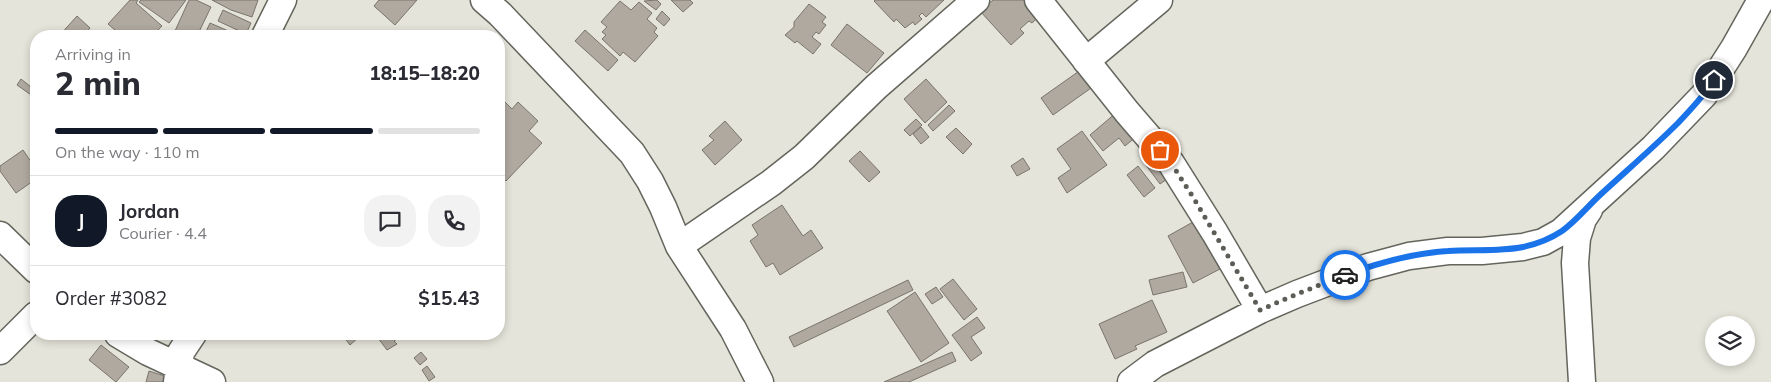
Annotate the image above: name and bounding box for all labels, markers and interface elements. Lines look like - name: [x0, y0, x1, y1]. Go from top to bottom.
- text: Arriving in: [55, 44, 131, 64]
- pin: [1693, 59, 1735, 101]
- text: 18:15–18:20: [369, 61, 480, 85]
- text: 2 min: [55, 63, 141, 103]
- icon: home: [1700, 66, 1728, 94]
- pin: [1139, 129, 1181, 171]
- icon: bag: [1146, 136, 1174, 164]
- text: On the way · 110 m: [55, 142, 200, 162]
- button: chat: [364, 195, 416, 247]
- button: phone: [428, 195, 480, 247]
- text: Jordan: [119, 199, 179, 223]
- text: J: [78, 209, 84, 233]
- text: Courier · 4.4: [119, 223, 207, 243]
- courier: [1320, 250, 1370, 300]
- icon: car: [1331, 261, 1359, 289]
- text: Order #3082: [55, 286, 167, 310]
- text: $15.43: [418, 286, 480, 310]
- map controls: [1705, 316, 1755, 366]
- button: layers: [1705, 316, 1755, 366]

